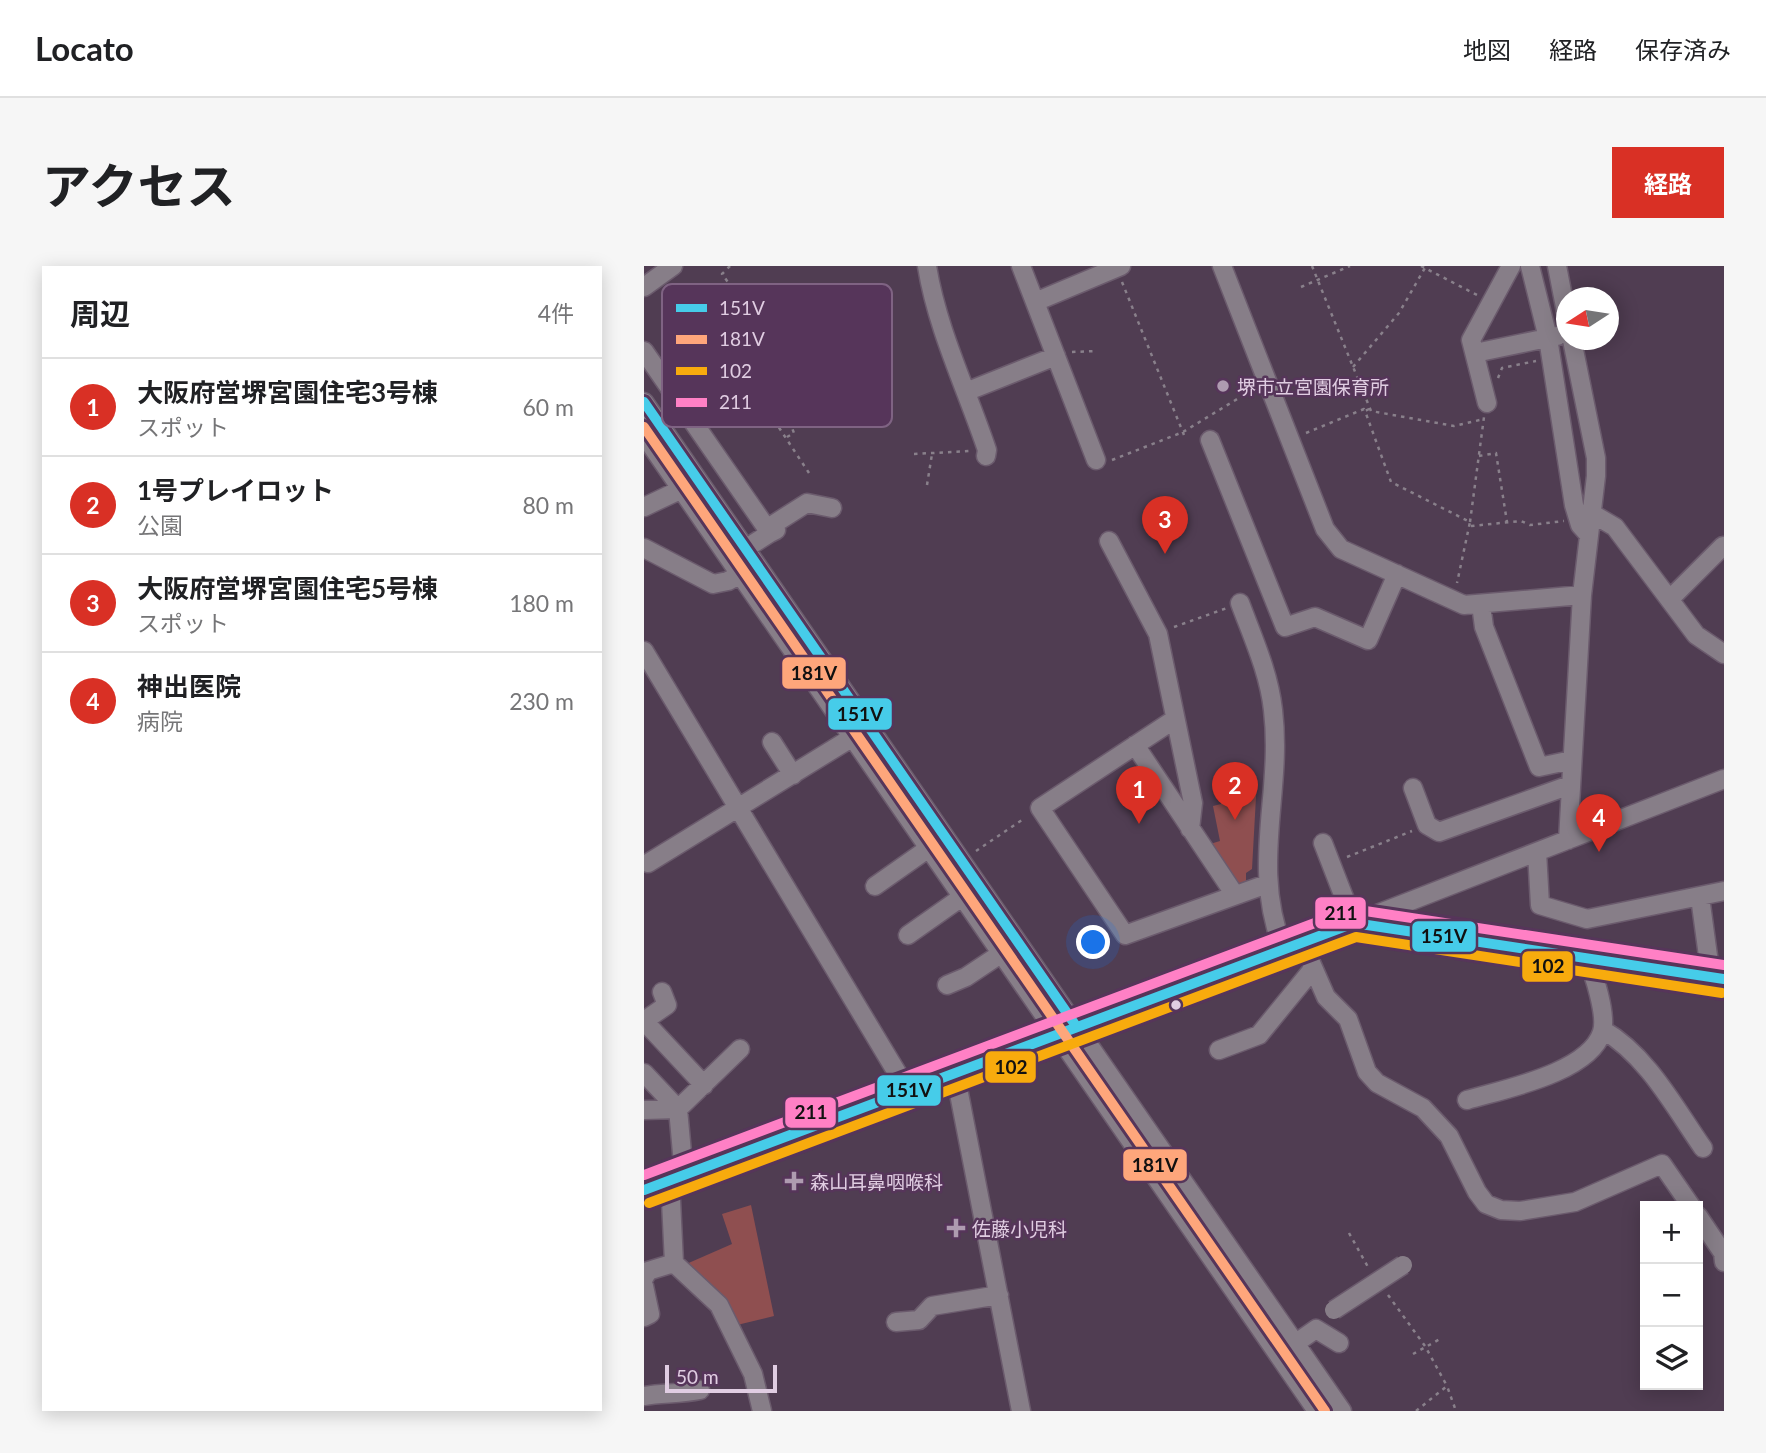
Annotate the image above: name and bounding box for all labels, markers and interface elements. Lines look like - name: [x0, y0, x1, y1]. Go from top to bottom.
- text: Locato: [35, 28, 134, 68]
- text: 地図: [1463, 35, 1511, 64]
- text: 経路: [1549, 35, 1597, 64]
- text: 保存済み: [1635, 35, 1731, 64]
- button: 経路: [1612, 147, 1724, 218]
- text: アクセス: [42, 156, 236, 214]
- legend: [662, 284, 892, 427]
- north arrow: [1556, 287, 1619, 350]
- text: 周辺: [70, 295, 130, 331]
- text: 151V: [719, 296, 765, 319]
- text: 4件: [538, 299, 574, 327]
- text: 181V: [719, 327, 765, 350]
- text: 102: [719, 359, 752, 382]
- place label: 堺市立宮園保育所: [1237, 375, 1389, 398]
- text: 大阪府営堺宮園住宅3号棟: [137, 376, 438, 408]
- marker: 堺市立宮園保育所: [1215, 378, 1231, 394]
- text: 211: [719, 390, 752, 413]
- text: 1: [86, 393, 100, 421]
- text: 60 m: [523, 393, 574, 421]
- text: スポット: [137, 413, 229, 441]
- text: 1号プレイロット: [137, 474, 334, 506]
- text: 2: [86, 491, 100, 519]
- text: 80 m: [523, 491, 574, 519]
- pin: 3: [1142, 496, 1188, 554]
- text: 公園: [137, 511, 183, 539]
- text: 大阪府営堺宮園住宅5号棟: [137, 572, 438, 604]
- text: 3: [86, 589, 100, 617]
- text: 180 m: [509, 589, 574, 617]
- text: スポット: [137, 609, 229, 637]
- line badge: 181V: [781, 656, 847, 690]
- text: 181V: [791, 661, 838, 684]
- text: 神出医院: [137, 670, 241, 702]
- text: 4: [86, 687, 100, 715]
- text: 230 m: [509, 687, 574, 715]
- line badge: 151V: [827, 697, 893, 731]
- text: 151V: [837, 702, 884, 725]
- text: 病院: [137, 707, 183, 735]
- pin: 2: [1212, 762, 1258, 820]
- pin: 1: [1116, 766, 1162, 824]
- pin: 4: [1576, 794, 1622, 852]
- line badge: 211: [1314, 896, 1367, 930]
- text: 211: [1324, 901, 1358, 924]
- line badge: 151V: [1411, 920, 1477, 953]
- text: 151V: [1421, 924, 1468, 947]
- your location: [1076, 925, 1110, 959]
- line badge: 102: [1521, 950, 1574, 983]
- text: 102: [1531, 954, 1565, 977]
- unlabelled marker: [1169, 998, 1183, 1012]
- line badge: 102: [984, 1050, 1037, 1084]
- text: 102: [994, 1055, 1028, 1078]
- line badge: 151V: [876, 1074, 942, 1107]
- text: 151V: [886, 1078, 933, 1101]
- line badge: 211: [784, 1096, 837, 1129]
- text: 211: [794, 1100, 828, 1123]
- line badge: 181V: [1122, 1148, 1188, 1182]
- text: 181V: [1132, 1153, 1179, 1176]
- place label: 森山耳鼻咽喉科: [810, 1170, 943, 1193]
- marker: 森山耳鼻咽喉科: [784, 1171, 804, 1191]
- map controls: [1640, 1201, 1703, 1390]
- button: +: [1640, 1201, 1703, 1264]
- place label: 佐藤小児科: [972, 1217, 1067, 1240]
- marker: 佐藤小児科: [946, 1218, 966, 1238]
- button: −: [1640, 1264, 1703, 1327]
- button: layers: [1640, 1327, 1703, 1390]
- scale bar: [665, 1362, 777, 1394]
- text: 50 m: [676, 1365, 719, 1388]

